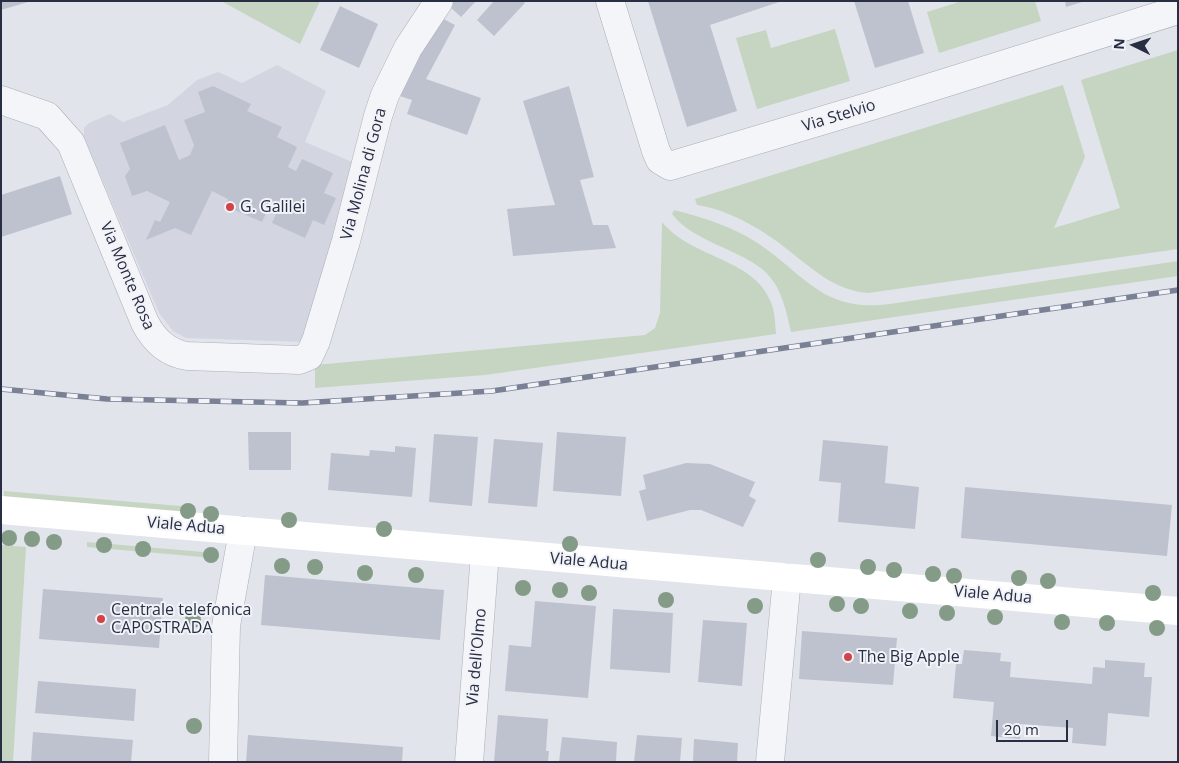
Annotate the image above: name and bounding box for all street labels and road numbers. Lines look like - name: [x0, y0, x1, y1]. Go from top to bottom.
- street label: Via Stelvio: [800, 96, 878, 136]
- street label: Via Molina di Gora: [337, 106, 391, 242]
- street label: Via Monte Rosa: [96, 219, 158, 333]
- street label: Viale Adua: [146, 513, 226, 539]
- street label: Viale Adua: [549, 549, 629, 575]
- street label: Viale Adua: [953, 582, 1033, 608]
- street label: Via dell'Olmo: [463, 607, 491, 707]

